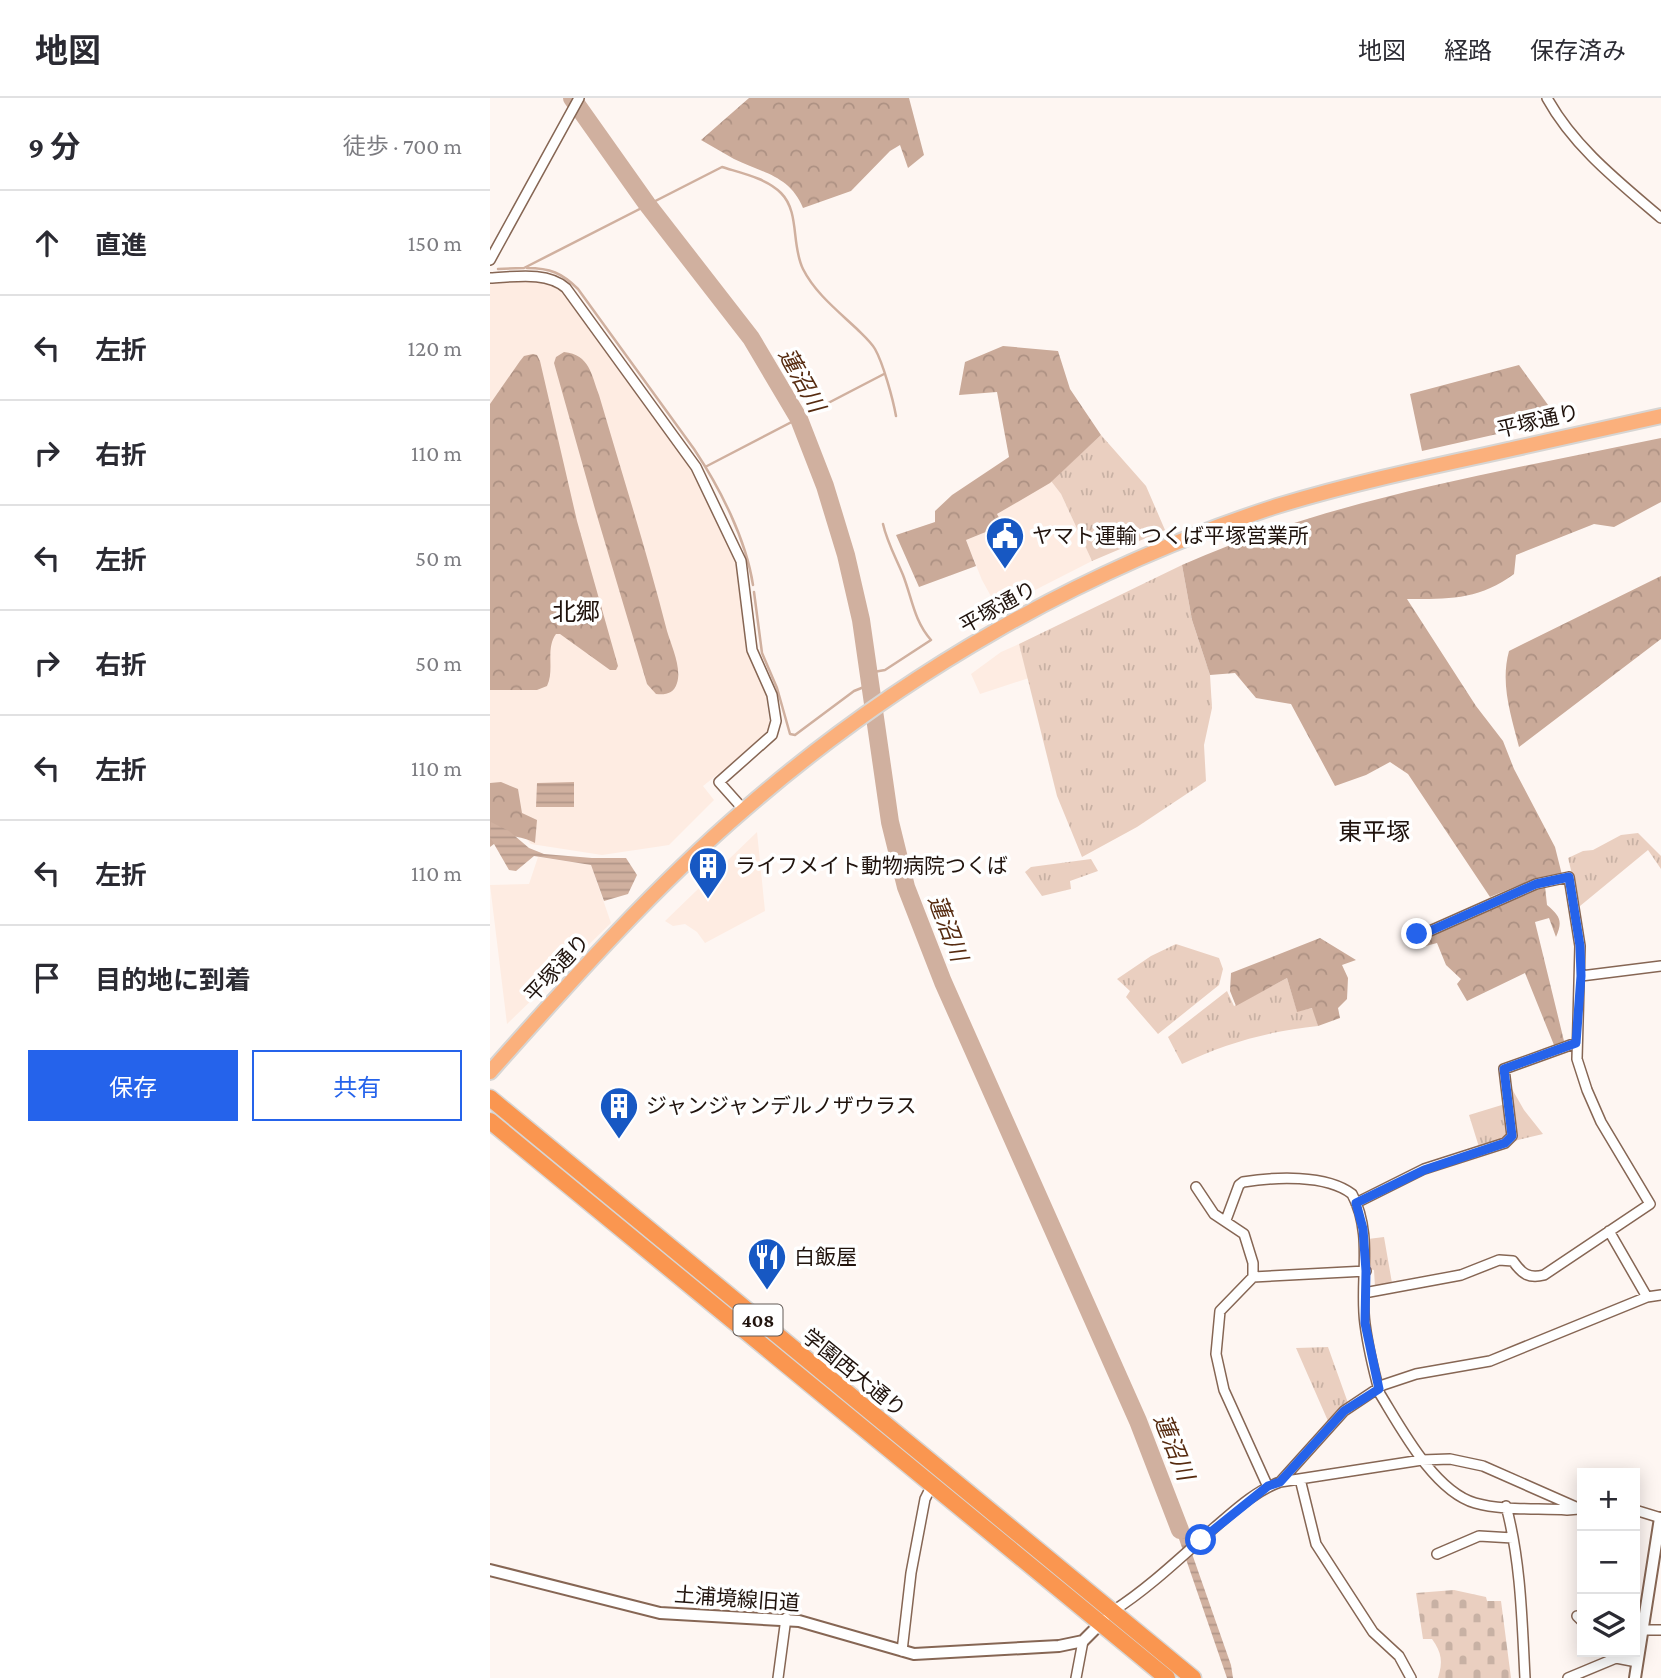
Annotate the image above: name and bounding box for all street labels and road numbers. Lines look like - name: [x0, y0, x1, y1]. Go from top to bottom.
- street label: 平塚通り: [1494, 400, 1582, 442]
- street label: 平塚通り: [955, 576, 1041, 638]
- street label: 平塚通り: [520, 929, 594, 1007]
- road number: 408: [734, 1304, 782, 1336]
- street label: 学園西大通り: [797, 1324, 911, 1422]
- street label: 土浦境線旧道: [673, 1583, 801, 1615]

